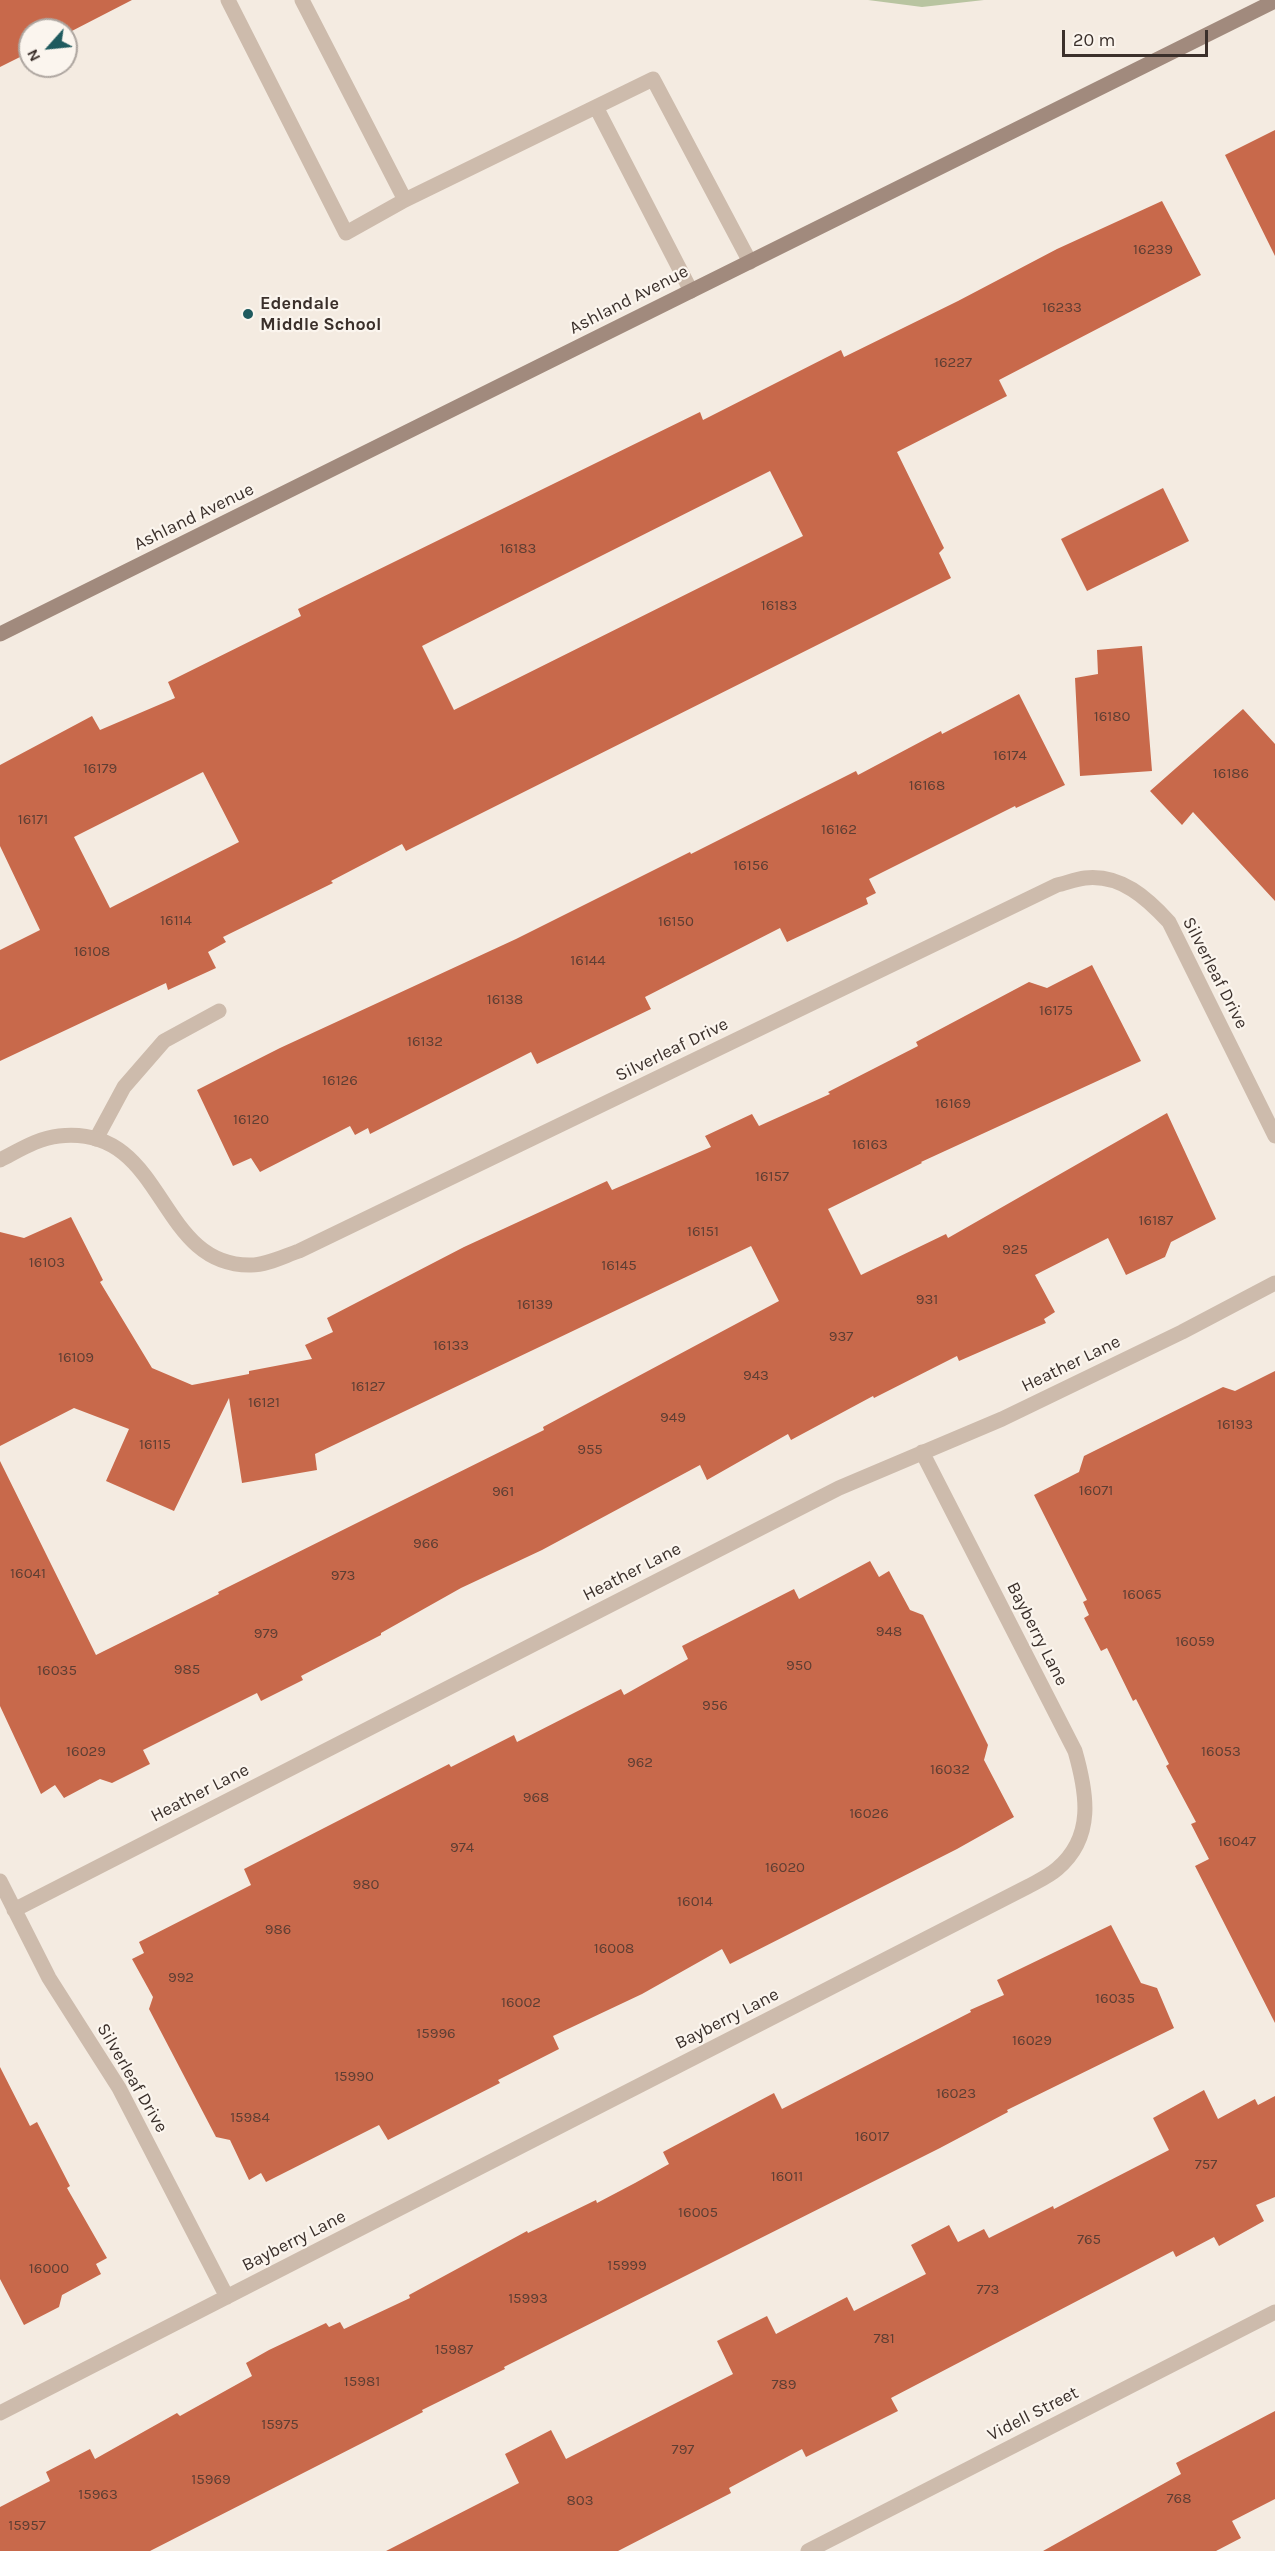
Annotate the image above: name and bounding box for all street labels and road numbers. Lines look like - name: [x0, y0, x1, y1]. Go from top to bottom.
- street label: Ashland Avenue: [566, 261, 692, 339]
- street label: Ashland Avenue: [131, 479, 257, 555]
- street label: Silverleaf Drive: [1178, 913, 1252, 1033]
- street label: Silverleaf Drive: [612, 1013, 732, 1087]
- street label: Heather Lane: [1018, 1331, 1124, 1397]
- street label: Heather Lane: [579, 1538, 685, 1606]
- street label: Bayberry Lane: [1002, 1579, 1072, 1689]
- street label: Heather Lane: [147, 1759, 253, 1827]
- street label: Bayberry Lane: [672, 1984, 782, 2054]
- street label: Silverleaf Drive: [92, 2019, 172, 2137]
- street label: Bayberry Lane: [239, 2206, 349, 2276]
- street label: Videll Street: [984, 2382, 1082, 2446]

